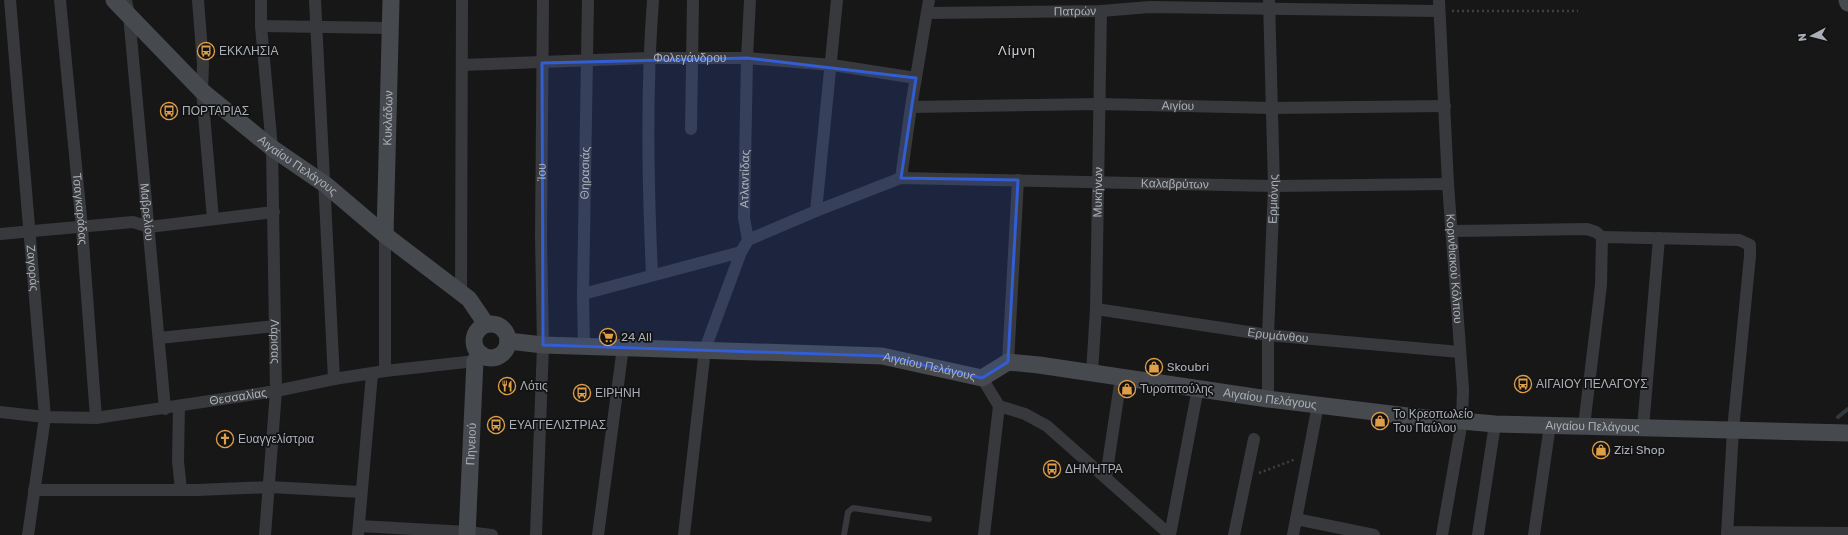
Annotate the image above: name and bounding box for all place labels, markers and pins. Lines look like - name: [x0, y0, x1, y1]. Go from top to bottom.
- bus stop icon: ΕΚΚΛΗΣΙΑ: [196, 41, 216, 61]
- place label: ΕΚΚΛΗΣΙΑ: [219, 44, 278, 58]
- bus stop icon: ΠΟΡΤΑΡΙΑΣ: [159, 101, 179, 121]
- place label: ΠΟΡΤΑΡΙΑΣ: [182, 104, 249, 118]
- supermarket icon: 24 All: [598, 327, 618, 347]
- place label: 24 All: [621, 330, 652, 344]
- shop icon: Skoubri: [1144, 357, 1164, 377]
- place label: Skoubri: [1167, 360, 1209, 374]
- bus stop icon: ΑΙΓΑΙΟΥ ΠΕΛΑΓΟΥΣ: [1513, 374, 1533, 394]
- restaurant icon: Λότις: [497, 376, 517, 396]
- place label: ΑΙΓΑΙΟΥ ΠΕΛΑΓΟΥΣ: [1536, 377, 1648, 391]
- place label: Λότις: [520, 379, 548, 393]
- shop icon: Τυροπιτούλης: [1117, 379, 1137, 399]
- place label: Τυροπιτούλης: [1140, 382, 1214, 396]
- bus stop icon: ΕΙΡΗΝΗ: [572, 383, 592, 403]
- place label: ΕΙΡΗΝΗ: [595, 386, 640, 400]
- place label: Το Κρεοπωλείο Του Παύλου: [1393, 407, 1474, 435]
- shop icon: Το Κρεοπωλείο Του Παύλου: [1370, 411, 1390, 431]
- bus stop icon: ΕΥΑΓΓΕΛΙΣΤΡΙΑΣ: [486, 415, 506, 435]
- place label: ΕΥΑΓΓΕΛΙΣΤΡΙΑΣ: [509, 418, 606, 432]
- church icon: Ευαγγελίστρια: [215, 429, 235, 449]
- place label: Ευαγγελίστρια: [238, 432, 314, 446]
- shop icon: Zizi Shop: [1591, 440, 1611, 460]
- place label: Zizi Shop: [1614, 443, 1665, 457]
- bus stop icon: ΔΗΜΗΤΡΑ: [1042, 459, 1062, 479]
- place label: ΔΗΜΗΤΡΑ: [1065, 462, 1123, 476]

